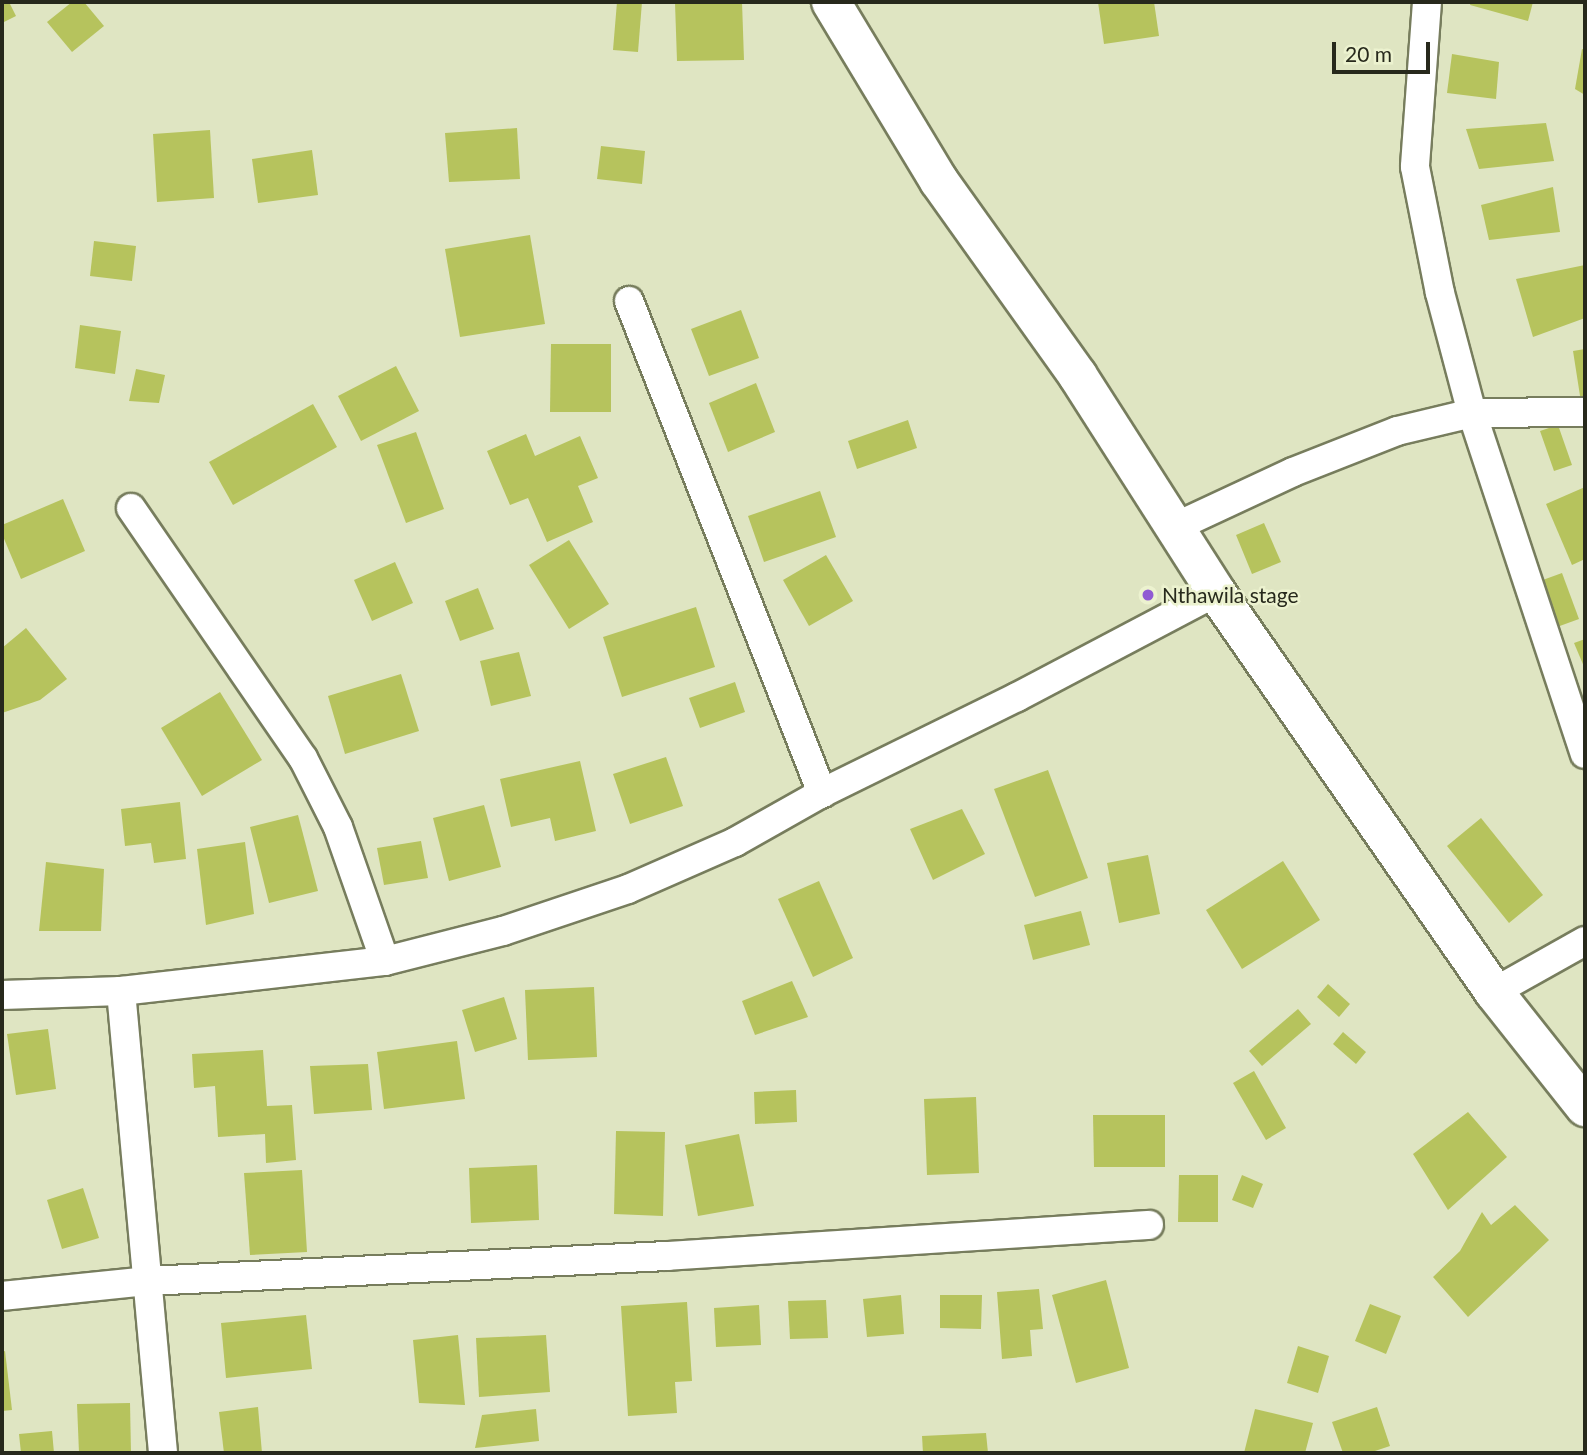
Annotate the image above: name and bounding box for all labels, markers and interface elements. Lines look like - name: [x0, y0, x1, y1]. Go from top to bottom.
- scale bar: [1335, 28, 1433, 72]
- text: 20 m: [1345, 41, 1392, 66]
- place label: Nthawila stage: [1162, 582, 1299, 608]
- marker: Nthawila stage: [1140, 587, 1156, 603]

